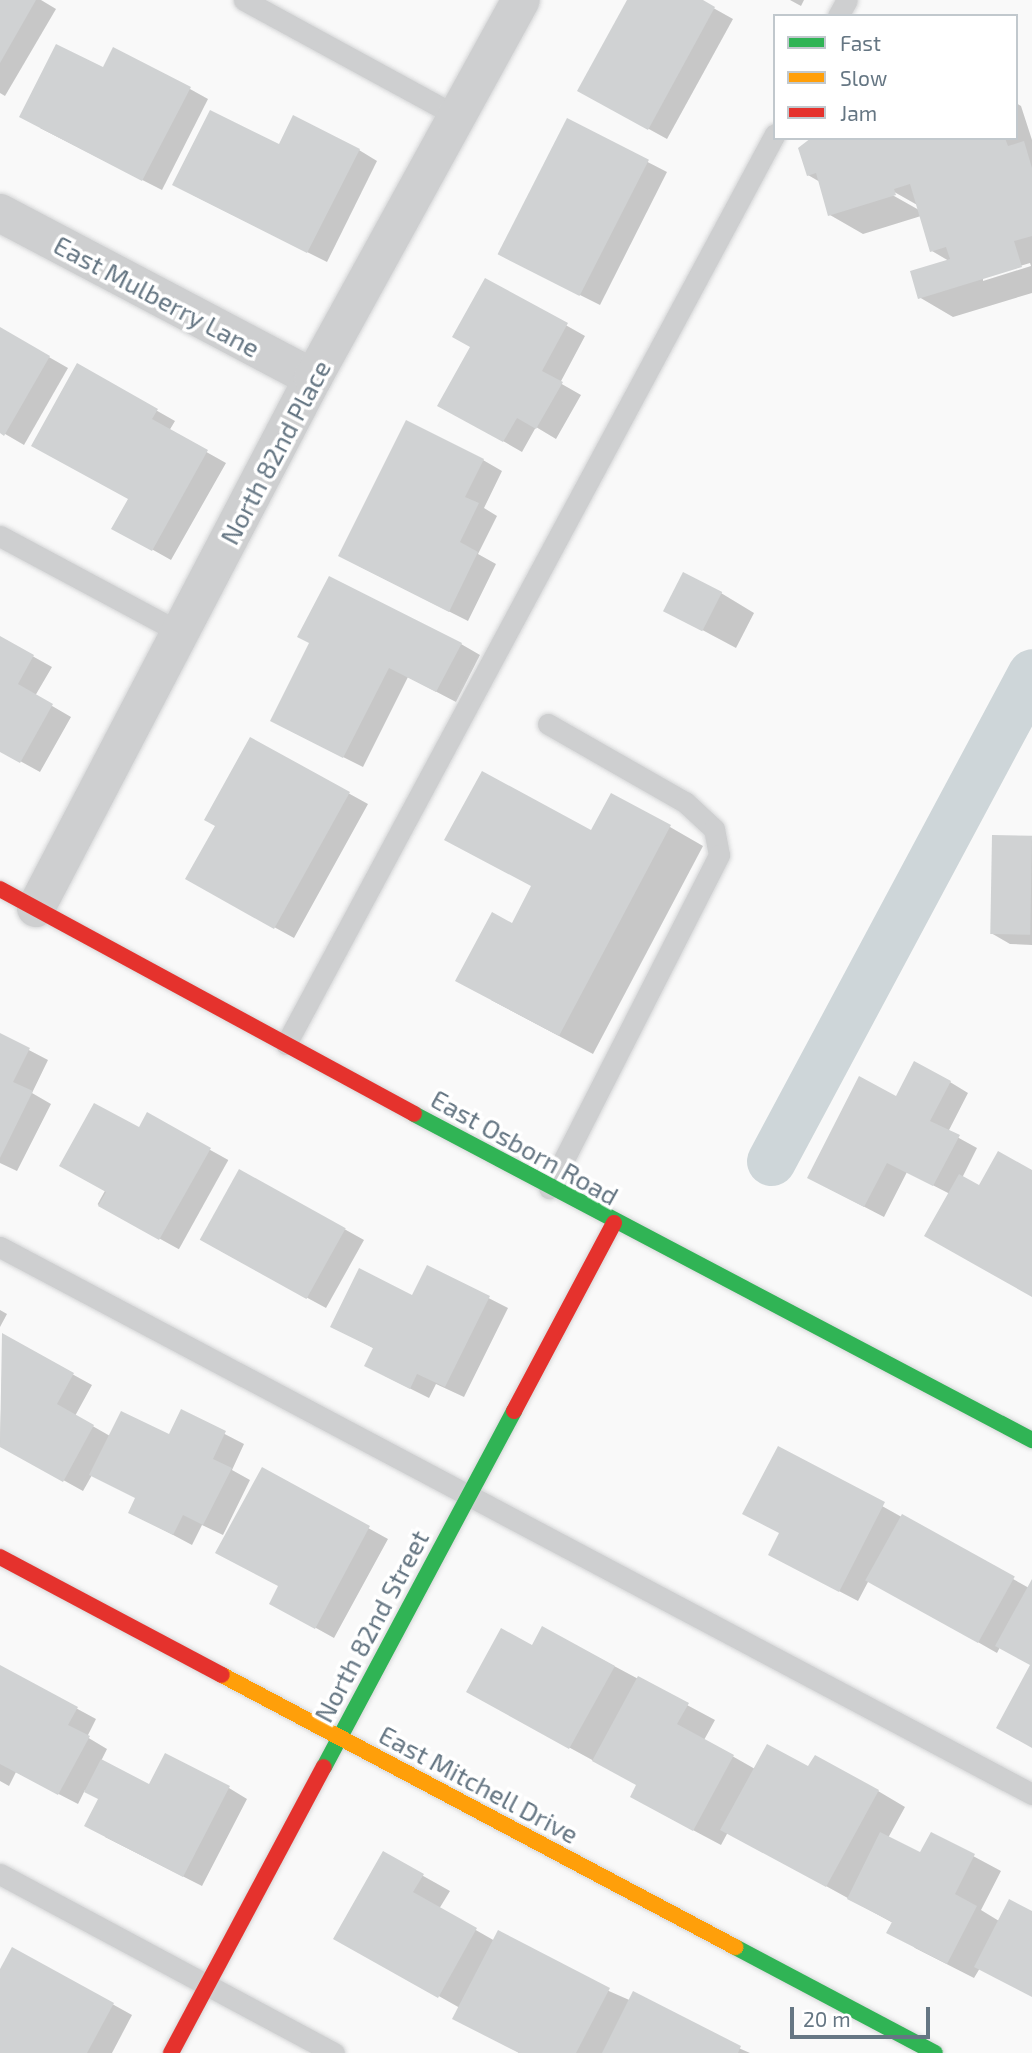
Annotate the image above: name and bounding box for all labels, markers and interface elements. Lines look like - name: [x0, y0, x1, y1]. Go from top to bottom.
- legend: [773, 14, 1018, 140]
- text: Fast: [840, 30, 881, 55]
- text: Slow: [840, 65, 887, 90]
- text: Jam: [840, 100, 877, 125]
- street label: East Mulberry Lane: [49, 228, 265, 364]
- street label: North 82nd Place: [213, 354, 337, 550]
- street label: East Osborn Road: [426, 1083, 624, 1211]
- street label: North 82nd Street: [307, 1525, 435, 1727]
- street label: East Mitchell Drive: [374, 1718, 584, 1850]
- scale bar: [794, 1994, 934, 2038]
- text: 20 m: [803, 2006, 851, 2031]

